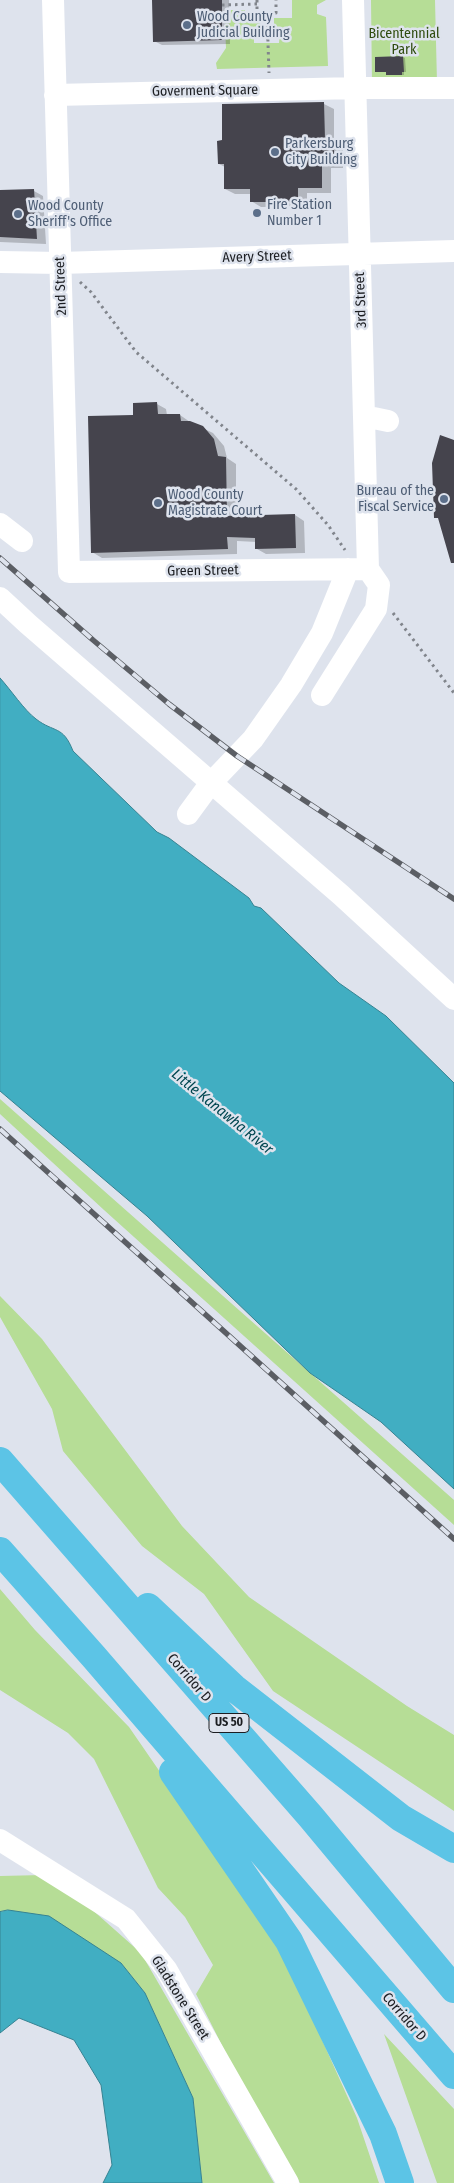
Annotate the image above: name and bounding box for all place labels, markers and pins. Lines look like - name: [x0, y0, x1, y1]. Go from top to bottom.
- place label: Wood County Judicial Building: [197, 9, 290, 41]
- marker: Wood County Judicial Building: [181, 19, 193, 31]
- place label: Parkersburg City Building: [285, 136, 357, 168]
- marker: Parkersburg City Building: [269, 146, 281, 158]
- place label: Fire Station Number 1: [267, 197, 332, 230]
- place label: Wood County Sheriff's Office: [28, 198, 112, 230]
- marker: Fire Station Number 1: [251, 207, 263, 219]
- marker: Wood County Sheriff's Office: [12, 208, 24, 220]
- place label: Bureau of the Fiscal Service: [356, 483, 434, 516]
- place label: Wood County Magistrate Court: [168, 487, 262, 520]
- marker: Bureau of the Fiscal Service: [438, 493, 450, 505]
- marker: Wood County Magistrate Court: [152, 497, 164, 509]

